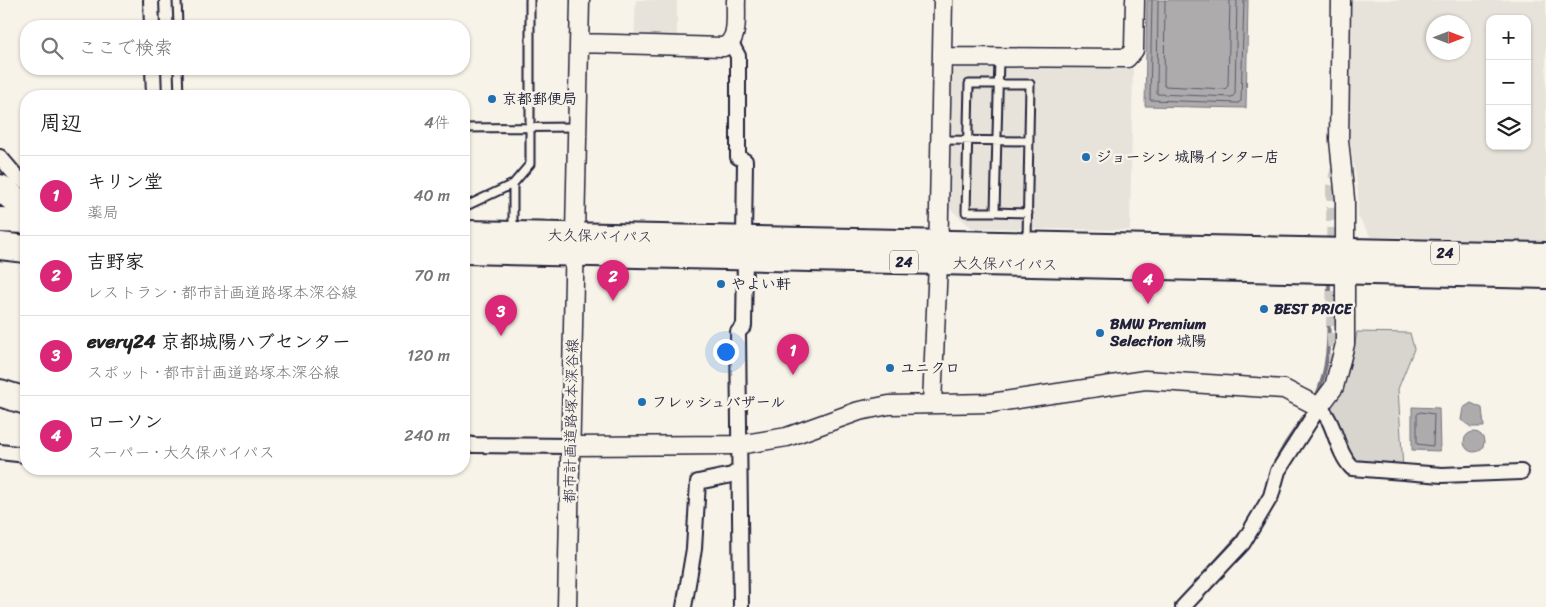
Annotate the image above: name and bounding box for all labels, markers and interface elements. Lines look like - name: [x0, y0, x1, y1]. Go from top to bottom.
- north arrow: [1426, 15, 1471, 60]
- map controls: [1486, 15, 1531, 150]
- button: +: [1486, 15, 1531, 60]
- search box: [20, 20, 470, 75]
- text: ここで検索: [78, 31, 173, 64]
- icon: search: [38, 34, 66, 62]
- button: −: [1486, 60, 1531, 105]
- place label: 京都郵便局: [502, 86, 577, 112]
- marker: 京都郵便局: [486, 93, 498, 105]
- text: 周辺: [40, 104, 82, 142]
- button: layers: [1486, 105, 1531, 150]
- text: 4件: [424, 108, 450, 137]
- place label: ジョーシン 城陽インター店: [1096, 144, 1280, 170]
- marker: ジョーシン 城陽インター店: [1080, 151, 1092, 163]
- text: キリン堂: [87, 165, 163, 198]
- text: 1: [53, 181, 59, 210]
- text: 40 m: [413, 181, 450, 210]
- text: 薬局: [87, 198, 119, 227]
- street label: 大久保バイパス: [547, 222, 653, 250]
- road number: 24: [1431, 242, 1459, 264]
- text: 吉野家: [87, 245, 144, 278]
- road number: 24: [890, 250, 918, 274]
- street label: 大久保バイパス: [952, 250, 1058, 278]
- pin: 2: [597, 260, 629, 301]
- text: 2: [51, 261, 61, 290]
- text: 70 m: [414, 261, 450, 290]
- pin: 4: [1132, 263, 1164, 304]
- place label: やよい軒: [731, 271, 791, 297]
- text: レストラン · 都市計画道路塚本深谷線: [87, 278, 357, 307]
- marker: やよい軒: [715, 278, 727, 290]
- pin: 3: [485, 295, 517, 336]
- place label: BEST PRICE: [1274, 296, 1354, 322]
- marker: BEST PRICE: [1258, 303, 1270, 315]
- place label: BMW Premium Selection 城陽: [1109, 311, 1207, 354]
- text: every24 京都城陽ハブセンター: [87, 325, 351, 358]
- marker: BMW Premium Selection 城陽: [1094, 327, 1106, 339]
- pin: 1: [777, 334, 809, 375]
- street label: 都市計画道路塚本深谷線: [557, 338, 585, 504]
- your location: [713, 339, 739, 365]
- text: 3: [52, 341, 60, 370]
- text: 120 m: [407, 341, 450, 370]
- place label: ユニクロ: [900, 355, 960, 381]
- text: スポット · 都市計画道路塚本深谷線: [87, 358, 340, 387]
- marker: ユニクロ: [884, 362, 896, 374]
- place label: フレッシュバザール: [652, 389, 785, 415]
- marker: フレッシュバザール: [636, 396, 648, 408]
- text: ローソン: [87, 405, 163, 438]
- text: 4: [51, 421, 61, 450]
- text: 240 m: [404, 421, 450, 450]
- text: スーパー · 大久保バイパス: [87, 438, 275, 467]

